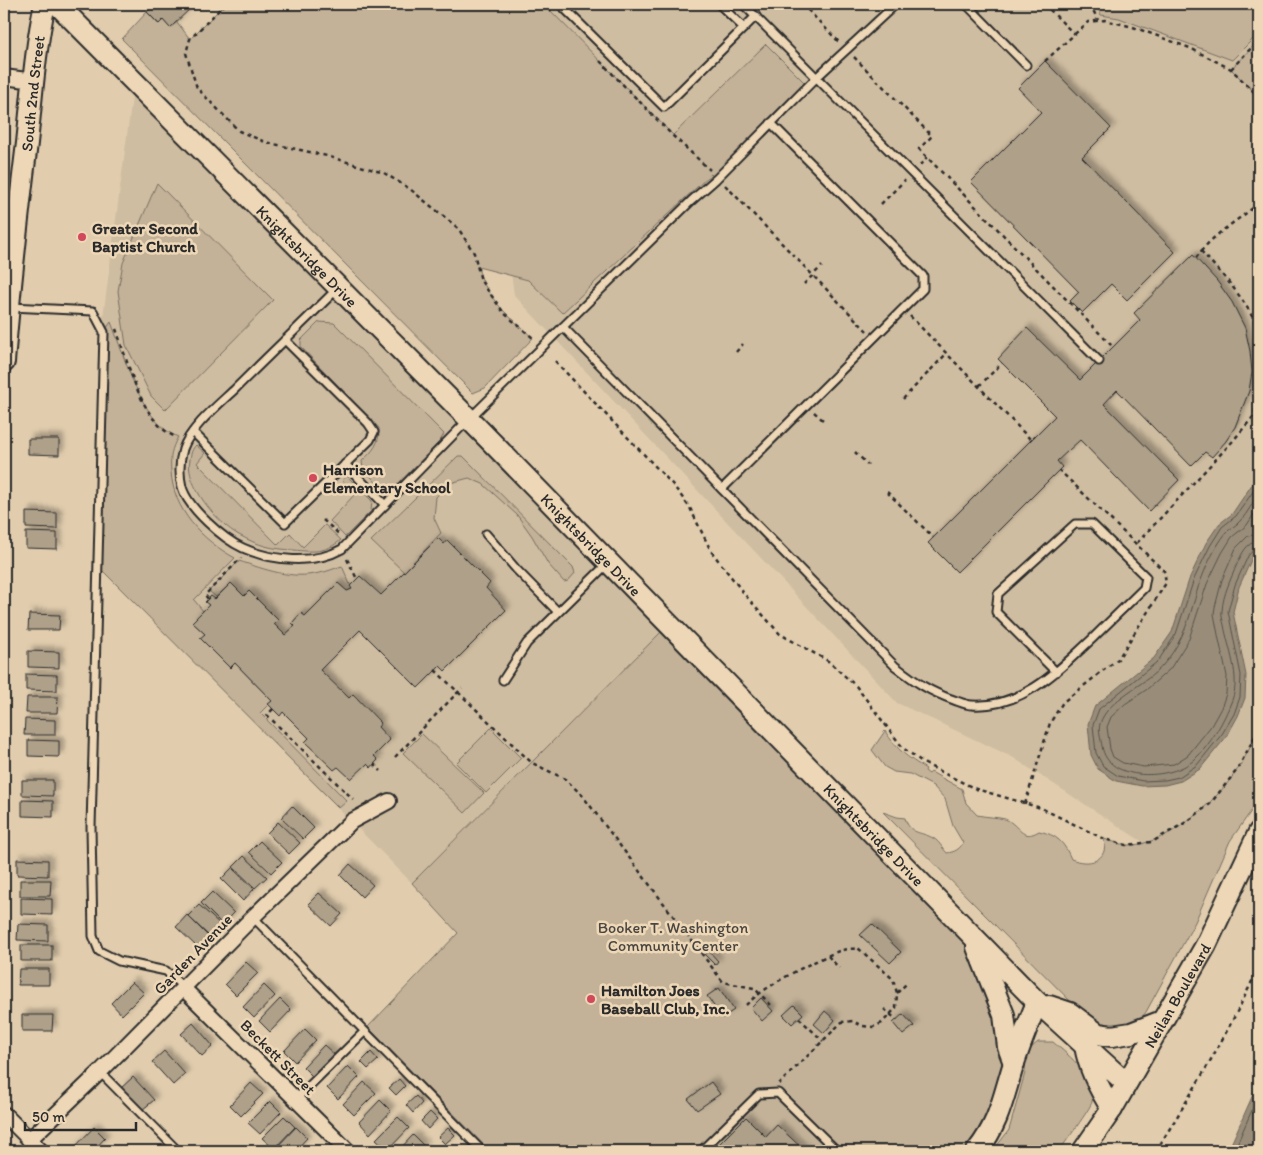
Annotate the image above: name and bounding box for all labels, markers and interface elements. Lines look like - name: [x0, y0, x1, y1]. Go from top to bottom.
- street label: South 2nd Street: [17, 34, 48, 153]
- street label: Knightsbridge Drive: [252, 201, 362, 311]
- place label: Greater Second Baptist Church: [92, 219, 198, 257]
- marker: Greater Second Baptist Church: [76, 231, 88, 243]
- place label: Harrison Elementary School: [323, 460, 451, 498]
- marker: Harrison Elementary School: [307, 472, 319, 484]
- street label: Knightsbridge Drive: [537, 489, 646, 600]
- street label: Knightsbridge Drive: [820, 779, 928, 890]
- street label: Garden Avenue: [150, 910, 236, 998]
- park label: Booker T. Washington Community Center: [598, 918, 748, 955]
- street label: Neilan Boulevard: [1140, 939, 1215, 1051]
- place label: Hamilton Joes Baseball Club, Inc.: [601, 981, 729, 1018]
- marker: Hamilton Joes Baseball Club, Inc.: [585, 993, 597, 1005]
- street label: Beckett Street: [236, 1015, 320, 1099]
- scale bar: [25, 1100, 136, 1132]
- text: 50 m: [32, 1108, 65, 1126]

